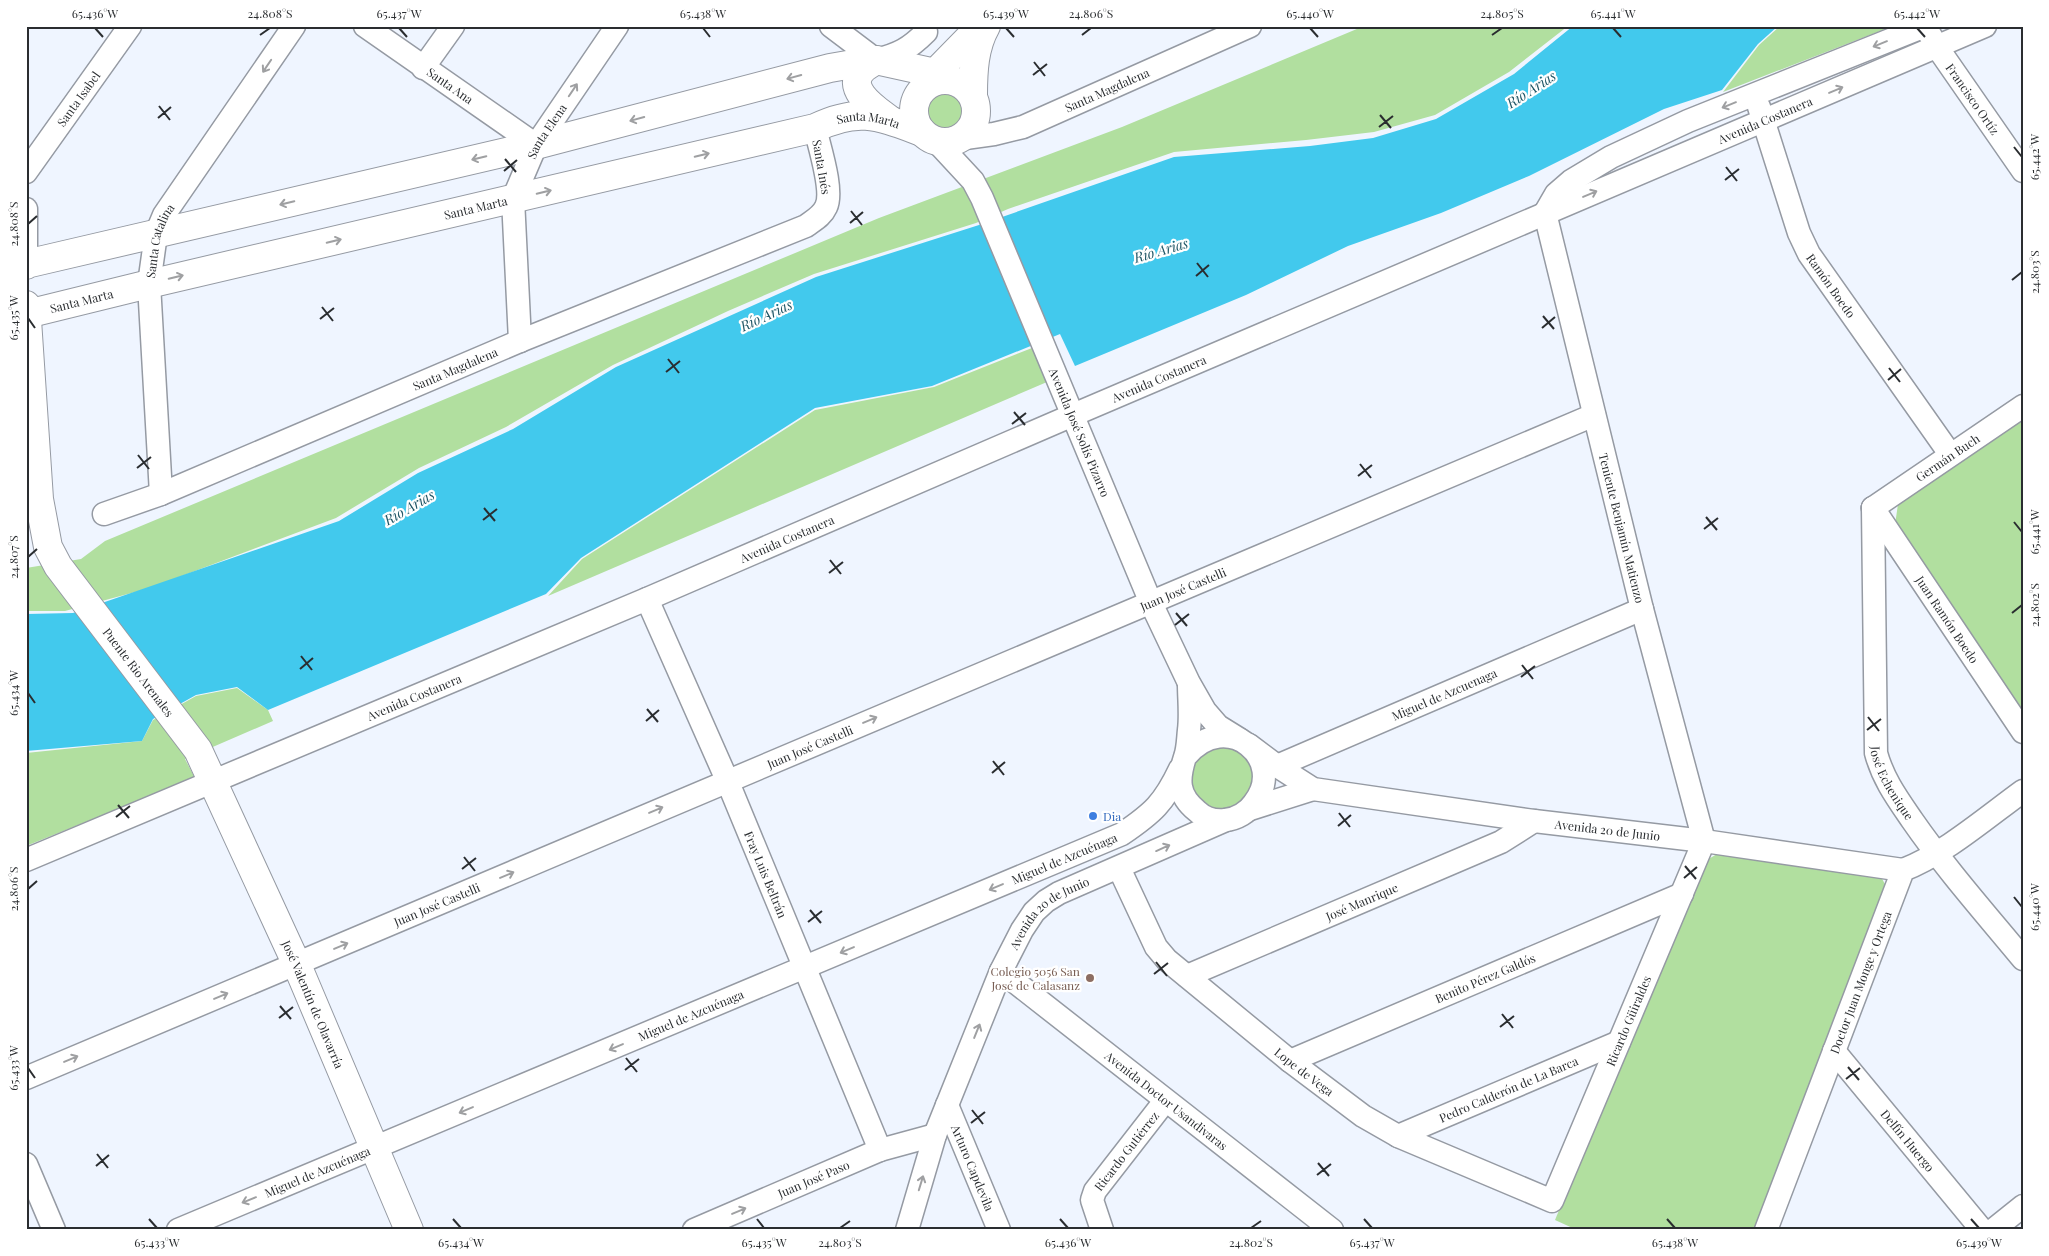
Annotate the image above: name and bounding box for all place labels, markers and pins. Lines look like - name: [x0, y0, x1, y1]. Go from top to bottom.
- place label: Dia: [1103, 808, 1121, 824]
- marker: Dia: [1087, 810, 1099, 822]
- place label: Colegio 5056 San José de Calasanz: [990, 963, 1080, 993]
- marker: Colegio 5056 San José de Calasanz: [1084, 972, 1096, 984]

